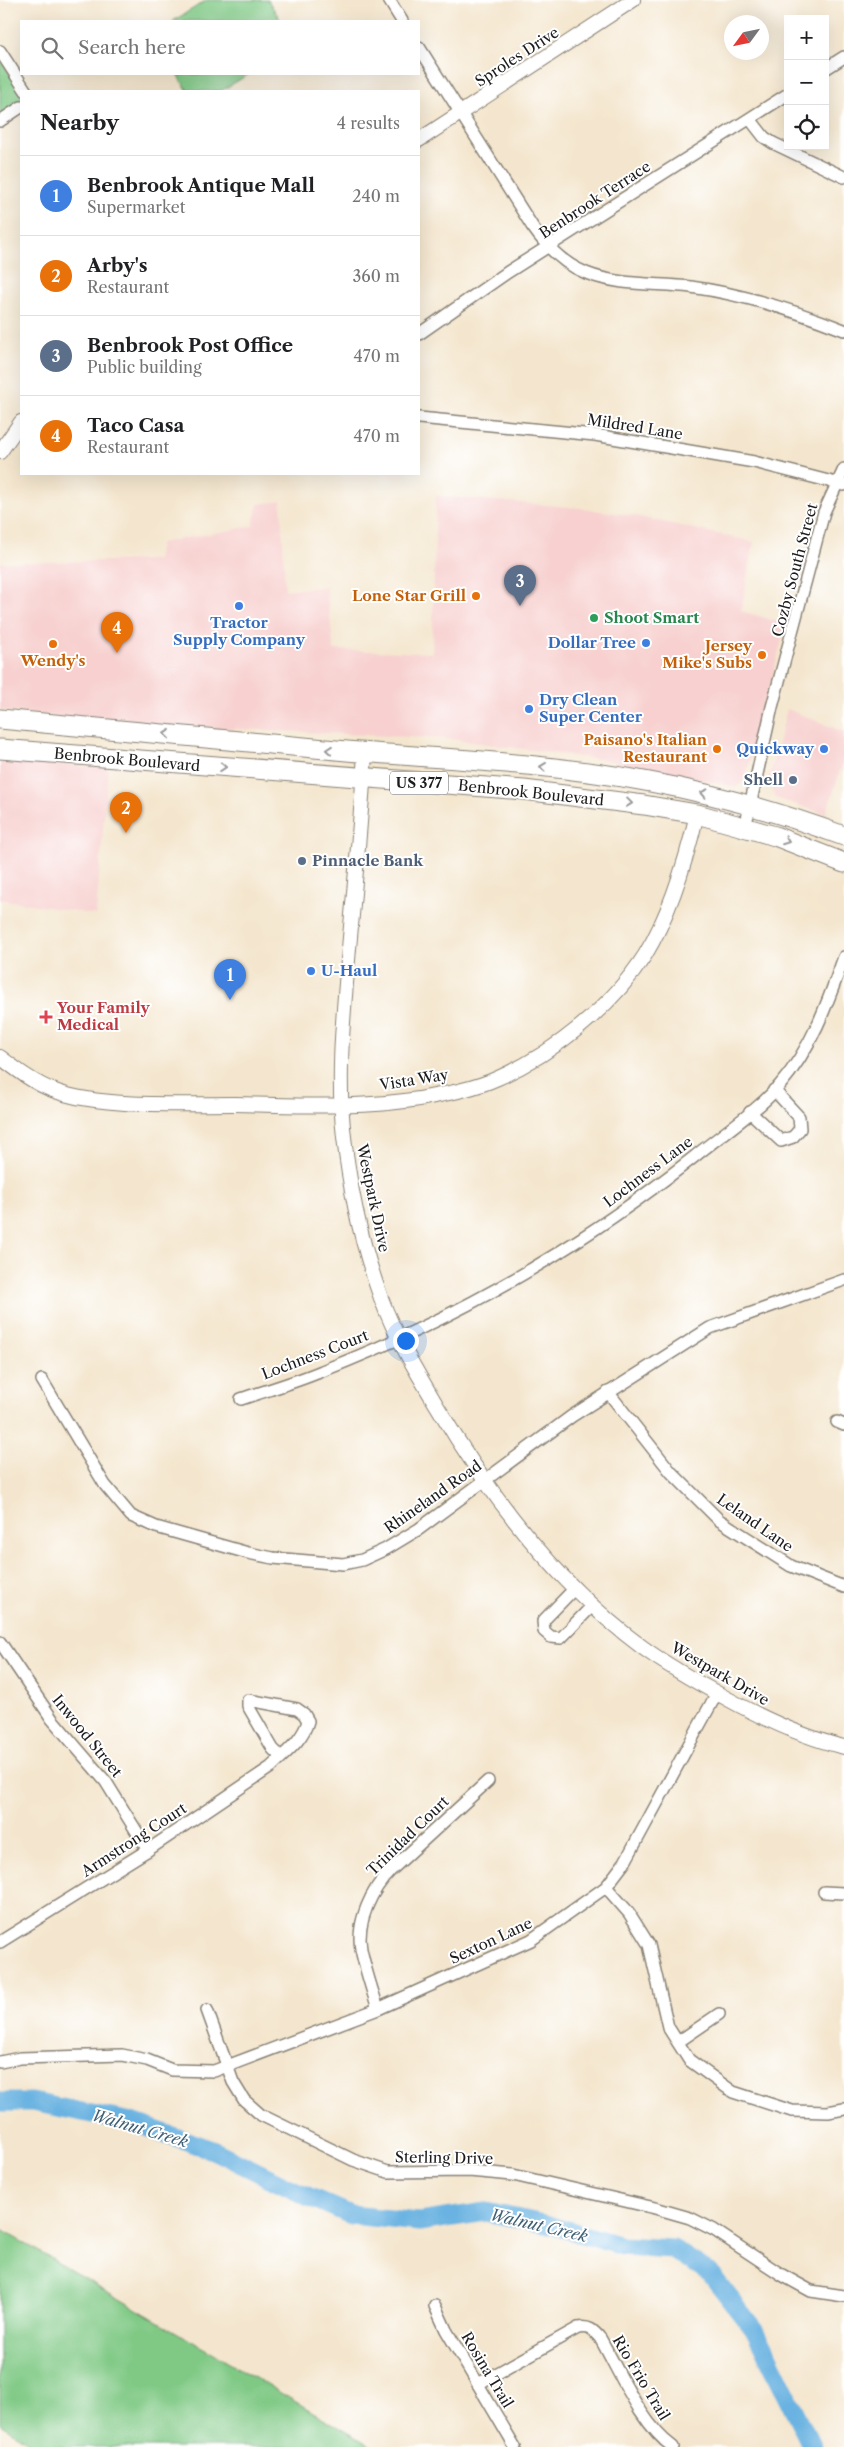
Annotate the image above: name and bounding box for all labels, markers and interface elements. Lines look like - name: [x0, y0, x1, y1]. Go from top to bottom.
- north arrow: [724, 15, 769, 60]
- map controls: [784, 15, 829, 150]
- button: +: [784, 15, 829, 60]
- search box: [20, 20, 420, 75]
- street label: Sproles Drive: [471, 23, 562, 91]
- icon: search: [38, 34, 66, 62]
- text: Search here: [78, 36, 186, 59]
- button: −: [784, 60, 829, 105]
- button: locate: [784, 105, 829, 150]
- text: Nearby: [40, 110, 119, 135]
- text: 4 results: [337, 113, 400, 133]
- street label: Benbrook Terrace: [536, 157, 654, 243]
- text: Benbrook Antique Mall: [87, 174, 315, 197]
- text: 1: [52, 186, 60, 206]
- text: 240 m: [352, 186, 400, 206]
- text: Supermarket: [87, 197, 185, 217]
- text: Arby's: [87, 254, 147, 277]
- text: 2: [51, 266, 61, 286]
- text: 360 m: [353, 266, 400, 286]
- text: Restaurant: [87, 277, 169, 297]
- text: Benbrook Post Office: [87, 334, 293, 357]
- text: 3: [51, 346, 61, 366]
- text: 470 m: [354, 346, 400, 366]
- text: Public building: [87, 357, 202, 377]
- street label: Mildred Lane: [586, 410, 684, 443]
- text: Taco Casa: [87, 414, 185, 437]
- text: 4: [51, 426, 61, 446]
- text: 470 m: [354, 426, 400, 446]
- text: Restaurant: [87, 437, 169, 457]
- street label: Cozby South Street: [768, 500, 822, 639]
- pin: 3: [504, 565, 536, 606]
- place label: Lone Star Grill: [352, 586, 466, 605]
- marker: Lone Star Grill: [470, 590, 482, 602]
- marker: Tractor Supply Company: [233, 600, 245, 612]
- place label: Shoot Smart: [604, 608, 699, 627]
- pin: 4: [101, 612, 133, 653]
- marker: Shoot Smart: [588, 612, 600, 624]
- place label: Tractor Supply Company: [173, 613, 306, 649]
- place label: Dollar Tree: [548, 633, 636, 652]
- place label: Jersey Mike's Subs: [662, 636, 753, 672]
- marker: Dollar Tree: [640, 637, 652, 649]
- marker: Wendy's: [47, 638, 59, 650]
- marker: Jersey Mike's Subs: [756, 649, 768, 661]
- place label: Wendy's: [19, 651, 86, 670]
- place label: Dry Clean Super Center: [539, 690, 643, 726]
- marker: Dry Clean Super Center: [523, 703, 535, 715]
- one-way arrow: [163, 729, 171, 740]
- place label: Paisano's Italian Restaurant: [584, 730, 708, 766]
- place label: Quickway: [736, 739, 815, 758]
- marker: Paisano's Italian Restaurant: [711, 743, 723, 755]
- marker: Quickway: [818, 743, 830, 755]
- street label: Benbrook Boulevard: [53, 744, 201, 775]
- one-way arrow: [325, 744, 333, 755]
- one-way arrow: [219, 762, 227, 773]
- one-way arrow: [539, 762, 547, 773]
- place label: Shell: [744, 770, 783, 789]
- road number: US 377: [390, 771, 448, 794]
- marker: Shell: [787, 774, 799, 786]
- street label: Benbrook Boulevard: [457, 775, 605, 810]
- one-way arrow: [699, 788, 708, 799]
- pin: 2: [110, 792, 142, 833]
- one-way arrow: [625, 797, 633, 808]
- one-way arrow: [782, 835, 790, 845]
- place label: Pinnacle Bank: [312, 851, 424, 870]
- marker: Pinnacle Bank: [296, 855, 308, 867]
- pin: 1: [214, 959, 246, 1000]
- place label: U-Haul: [321, 961, 377, 980]
- marker: U-Haul: [305, 965, 317, 977]
- place label: Your Family Medical: [56, 998, 151, 1034]
- marker: Your Family Medical: [39, 1010, 53, 1024]
- street label: Vista Way: [377, 1065, 450, 1094]
- street label: Lochness Lane: [599, 1132, 696, 1211]
- street label: Westpark Drive: [353, 1141, 394, 1254]
- street label: Lochness Court: [259, 1325, 372, 1384]
- your location: [393, 1328, 419, 1354]
- street label: Rhineland Road: [380, 1456, 485, 1537]
- street label: Leland Lane: [714, 1489, 797, 1556]
- street label: Westpark Drive: [667, 1637, 773, 1709]
- street label: Inwood Street: [48, 1691, 127, 1781]
- street label: Trinidad Court: [363, 1791, 453, 1880]
- street label: Armstrong Court: [77, 1798, 190, 1881]
- street label: Sexton Lane: [446, 1913, 535, 1968]
- water label: Walnut Creek: [90, 2105, 191, 2151]
- street label: Sterling Drive: [395, 2147, 493, 2168]
- water label: Walnut Creek: [488, 2204, 590, 2246]
- street label: Rosina Trail: [457, 2328, 518, 2412]
- street label: Rio Frio Trail: [609, 2332, 674, 2424]

